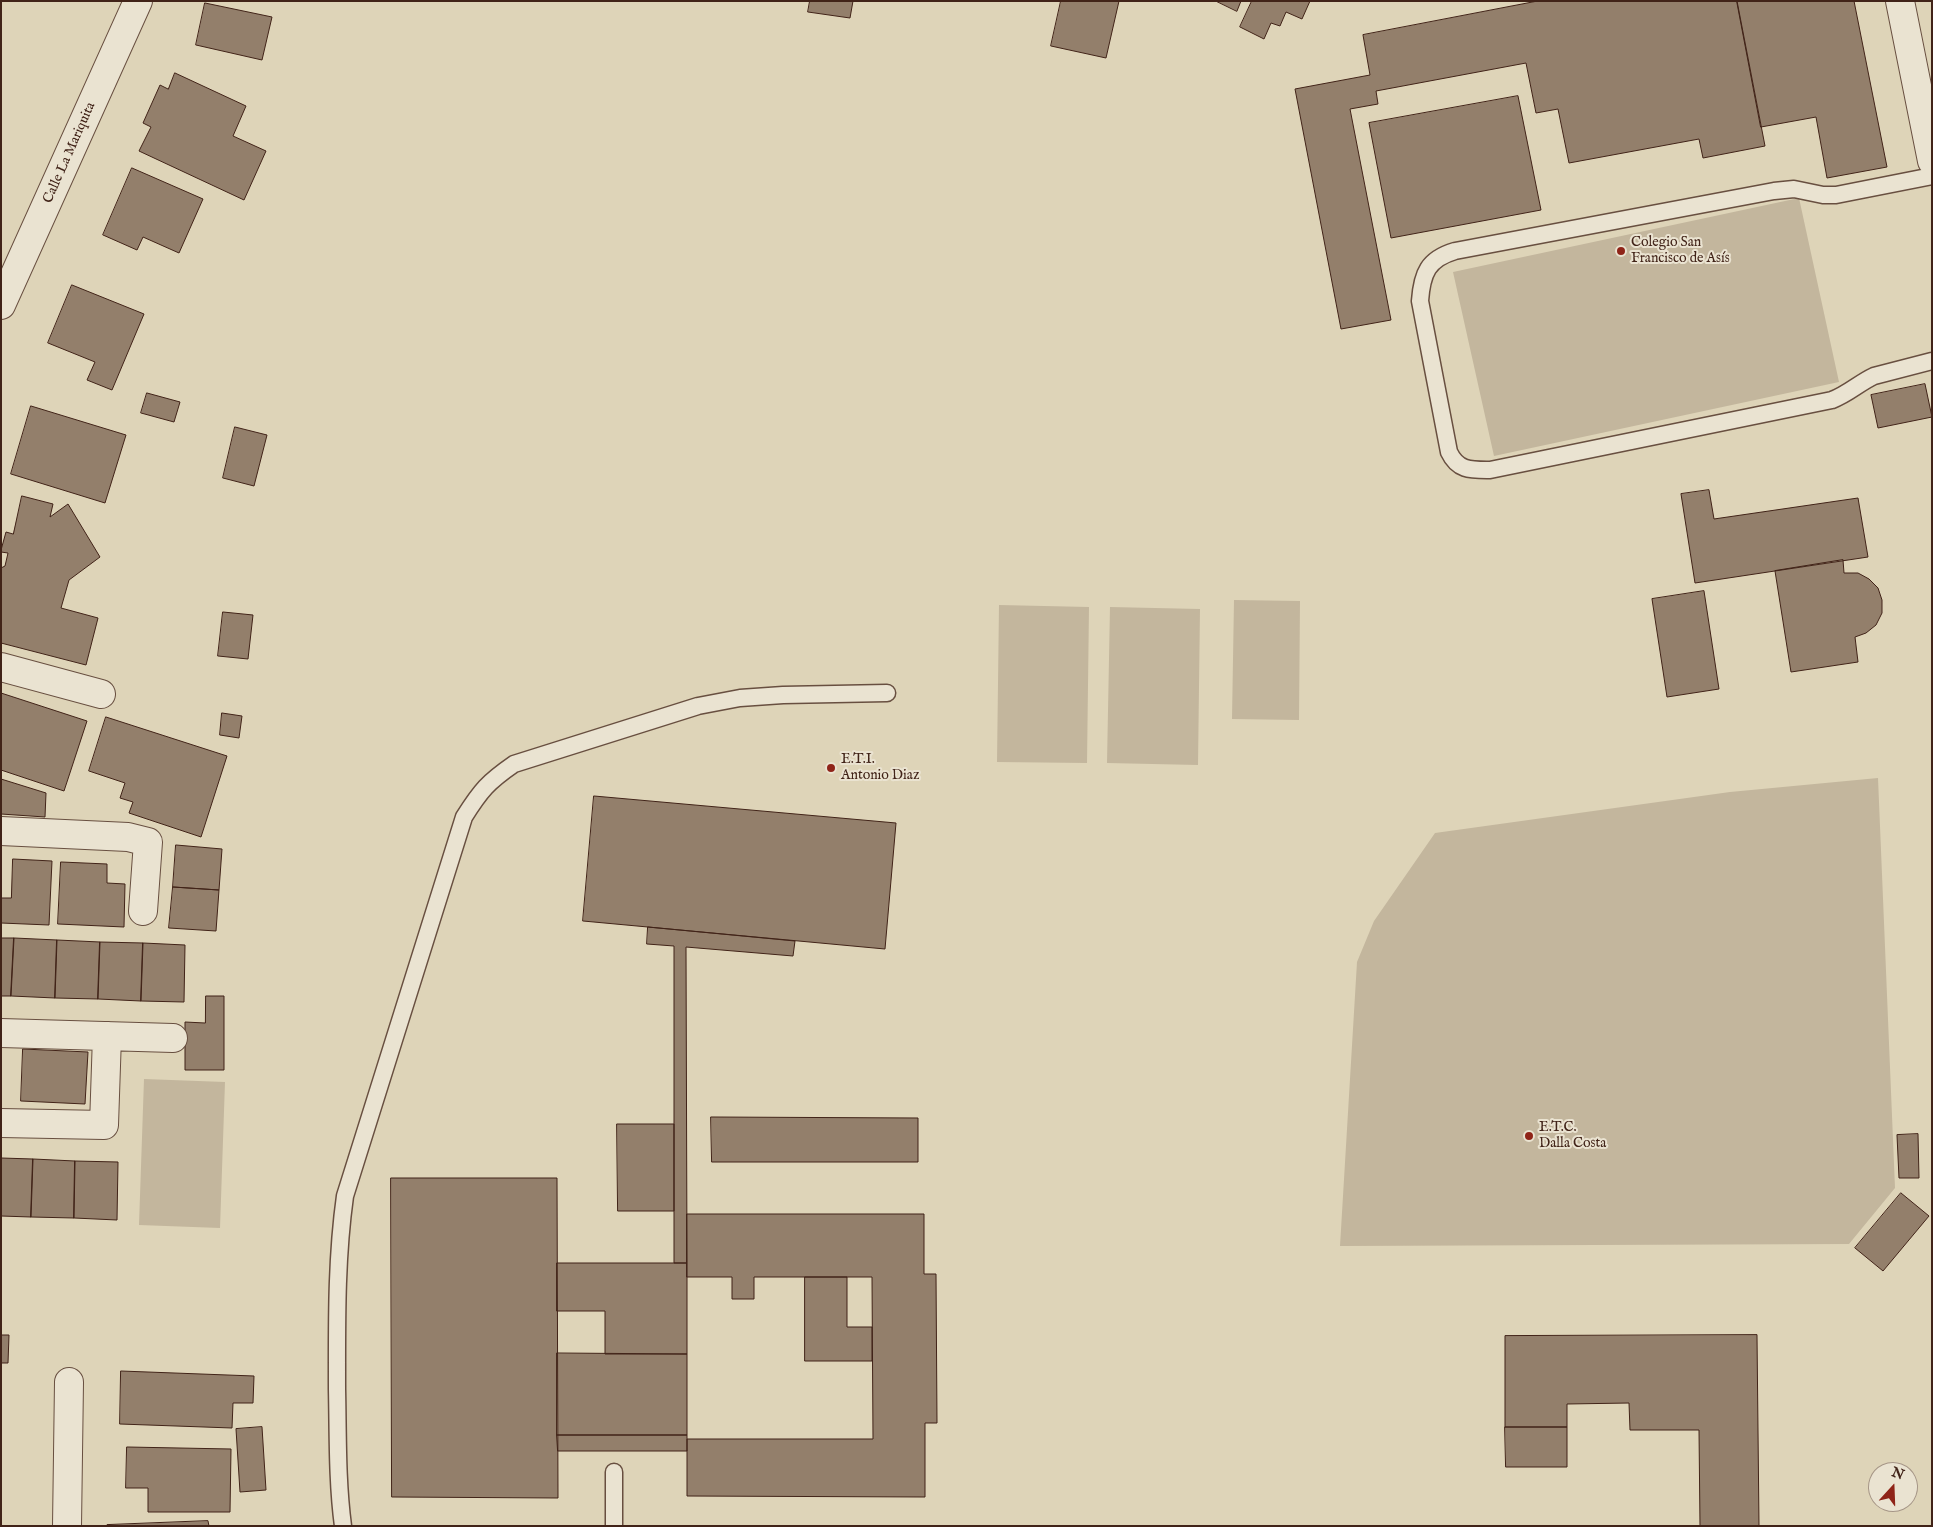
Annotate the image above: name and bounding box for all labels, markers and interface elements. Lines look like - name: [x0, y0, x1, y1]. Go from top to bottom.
- street label: Calle La Mariquita: [40, 100, 100, 206]
- place label: Colegio San Francisco de Asís: [1631, 235, 1730, 268]
- marker: Colegio San Francisco de Asís: [1615, 245, 1627, 257]
- place label: E.T.I. Antonio Diaz: [841, 752, 919, 784]
- marker: E.T.I. Antonio Diaz: [825, 762, 837, 774]
- place label: E.T.C. Dalla Costa: [1539, 1120, 1606, 1152]
- marker: E.T.C. Dalla Costa: [1523, 1130, 1535, 1142]
- north arrow: [1868, 1462, 1918, 1512]
- text: N: [1889, 1463, 1907, 1484]

